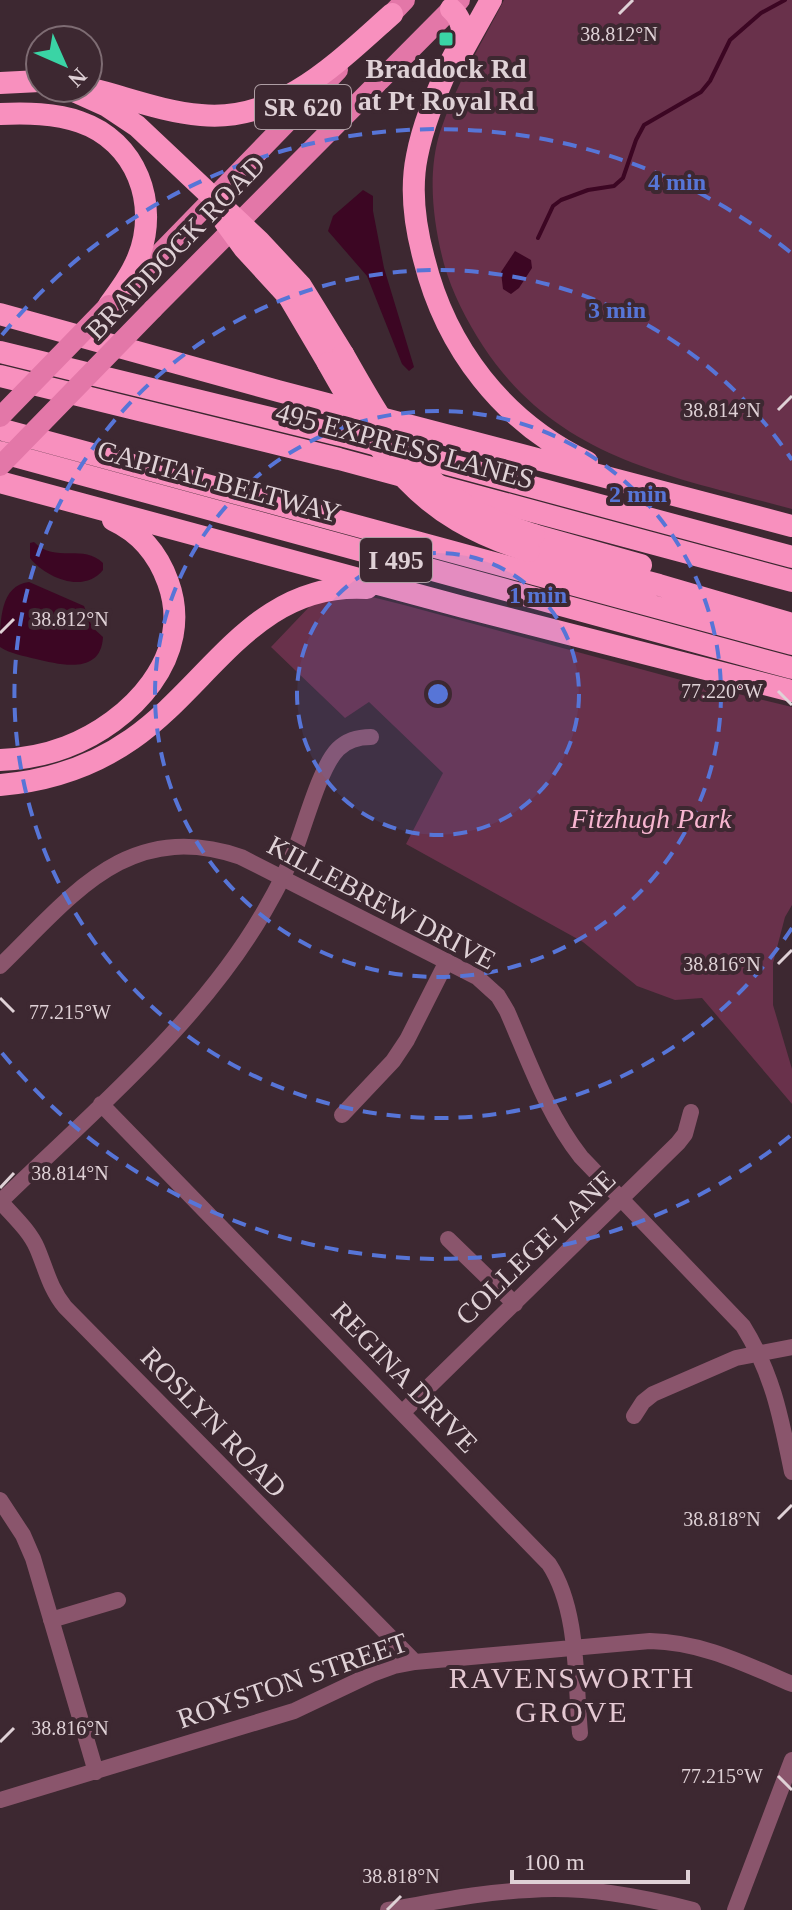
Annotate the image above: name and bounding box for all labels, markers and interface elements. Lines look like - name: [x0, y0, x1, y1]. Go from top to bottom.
- text: 38.812°N: [580, 23, 658, 45]
- north arrow: [24, 24, 104, 104]
- marker: Braddock Rd at Pt Royal Rd: [437, 30, 455, 48]
- place label: Braddock Rd at Pt Royal Rd: [358, 53, 535, 116]
- text: N: [63, 63, 92, 92]
- road number: SR 620: [255, 85, 351, 129]
- street label: BRADDOCK ROAD: [80, 149, 271, 346]
- text: 4 min: [648, 169, 706, 195]
- text: 3 min: [588, 297, 646, 323]
- street label: 495 EXPRESS LANES: [272, 396, 537, 495]
- text: 38.814°N: [683, 399, 761, 421]
- street label: CAPITAL BELTWAY: [94, 434, 344, 529]
- text: 2 min: [609, 481, 667, 507]
- road number: I 495: [360, 538, 432, 582]
- text: 1 min: [509, 582, 567, 608]
- text: 38.812°N: [31, 608, 109, 630]
- centre of rings: [424, 680, 452, 708]
- text: 77.220°W: [681, 680, 763, 702]
- park label: Fitzhugh Park: [570, 803, 732, 834]
- street label: KILLEBREW DRIVE: [262, 829, 501, 976]
- text: 38.816°N: [683, 953, 761, 975]
- text: 77.215°W: [29, 1001, 111, 1023]
- text: 38.814°N: [31, 1162, 109, 1184]
- street label: COLLEGE LANE: [449, 1164, 621, 1331]
- street label: REGINA DRIVE: [325, 1296, 484, 1459]
- street label: ROSLYN ROAD: [135, 1341, 293, 1503]
- text: 38.818°N: [683, 1508, 761, 1530]
- street label: ROYSTON STREET: [173, 1627, 411, 1734]
- district label: RAVENSWORTH GROVE: [449, 1661, 695, 1728]
- text: 38.816°N: [31, 1717, 109, 1739]
- text: 77.215°W: [681, 1765, 763, 1787]
- scale bar: [512, 1834, 688, 1884]
- text: 100 m: [524, 1849, 585, 1875]
- text: 38.818°N: [362, 1865, 440, 1887]

